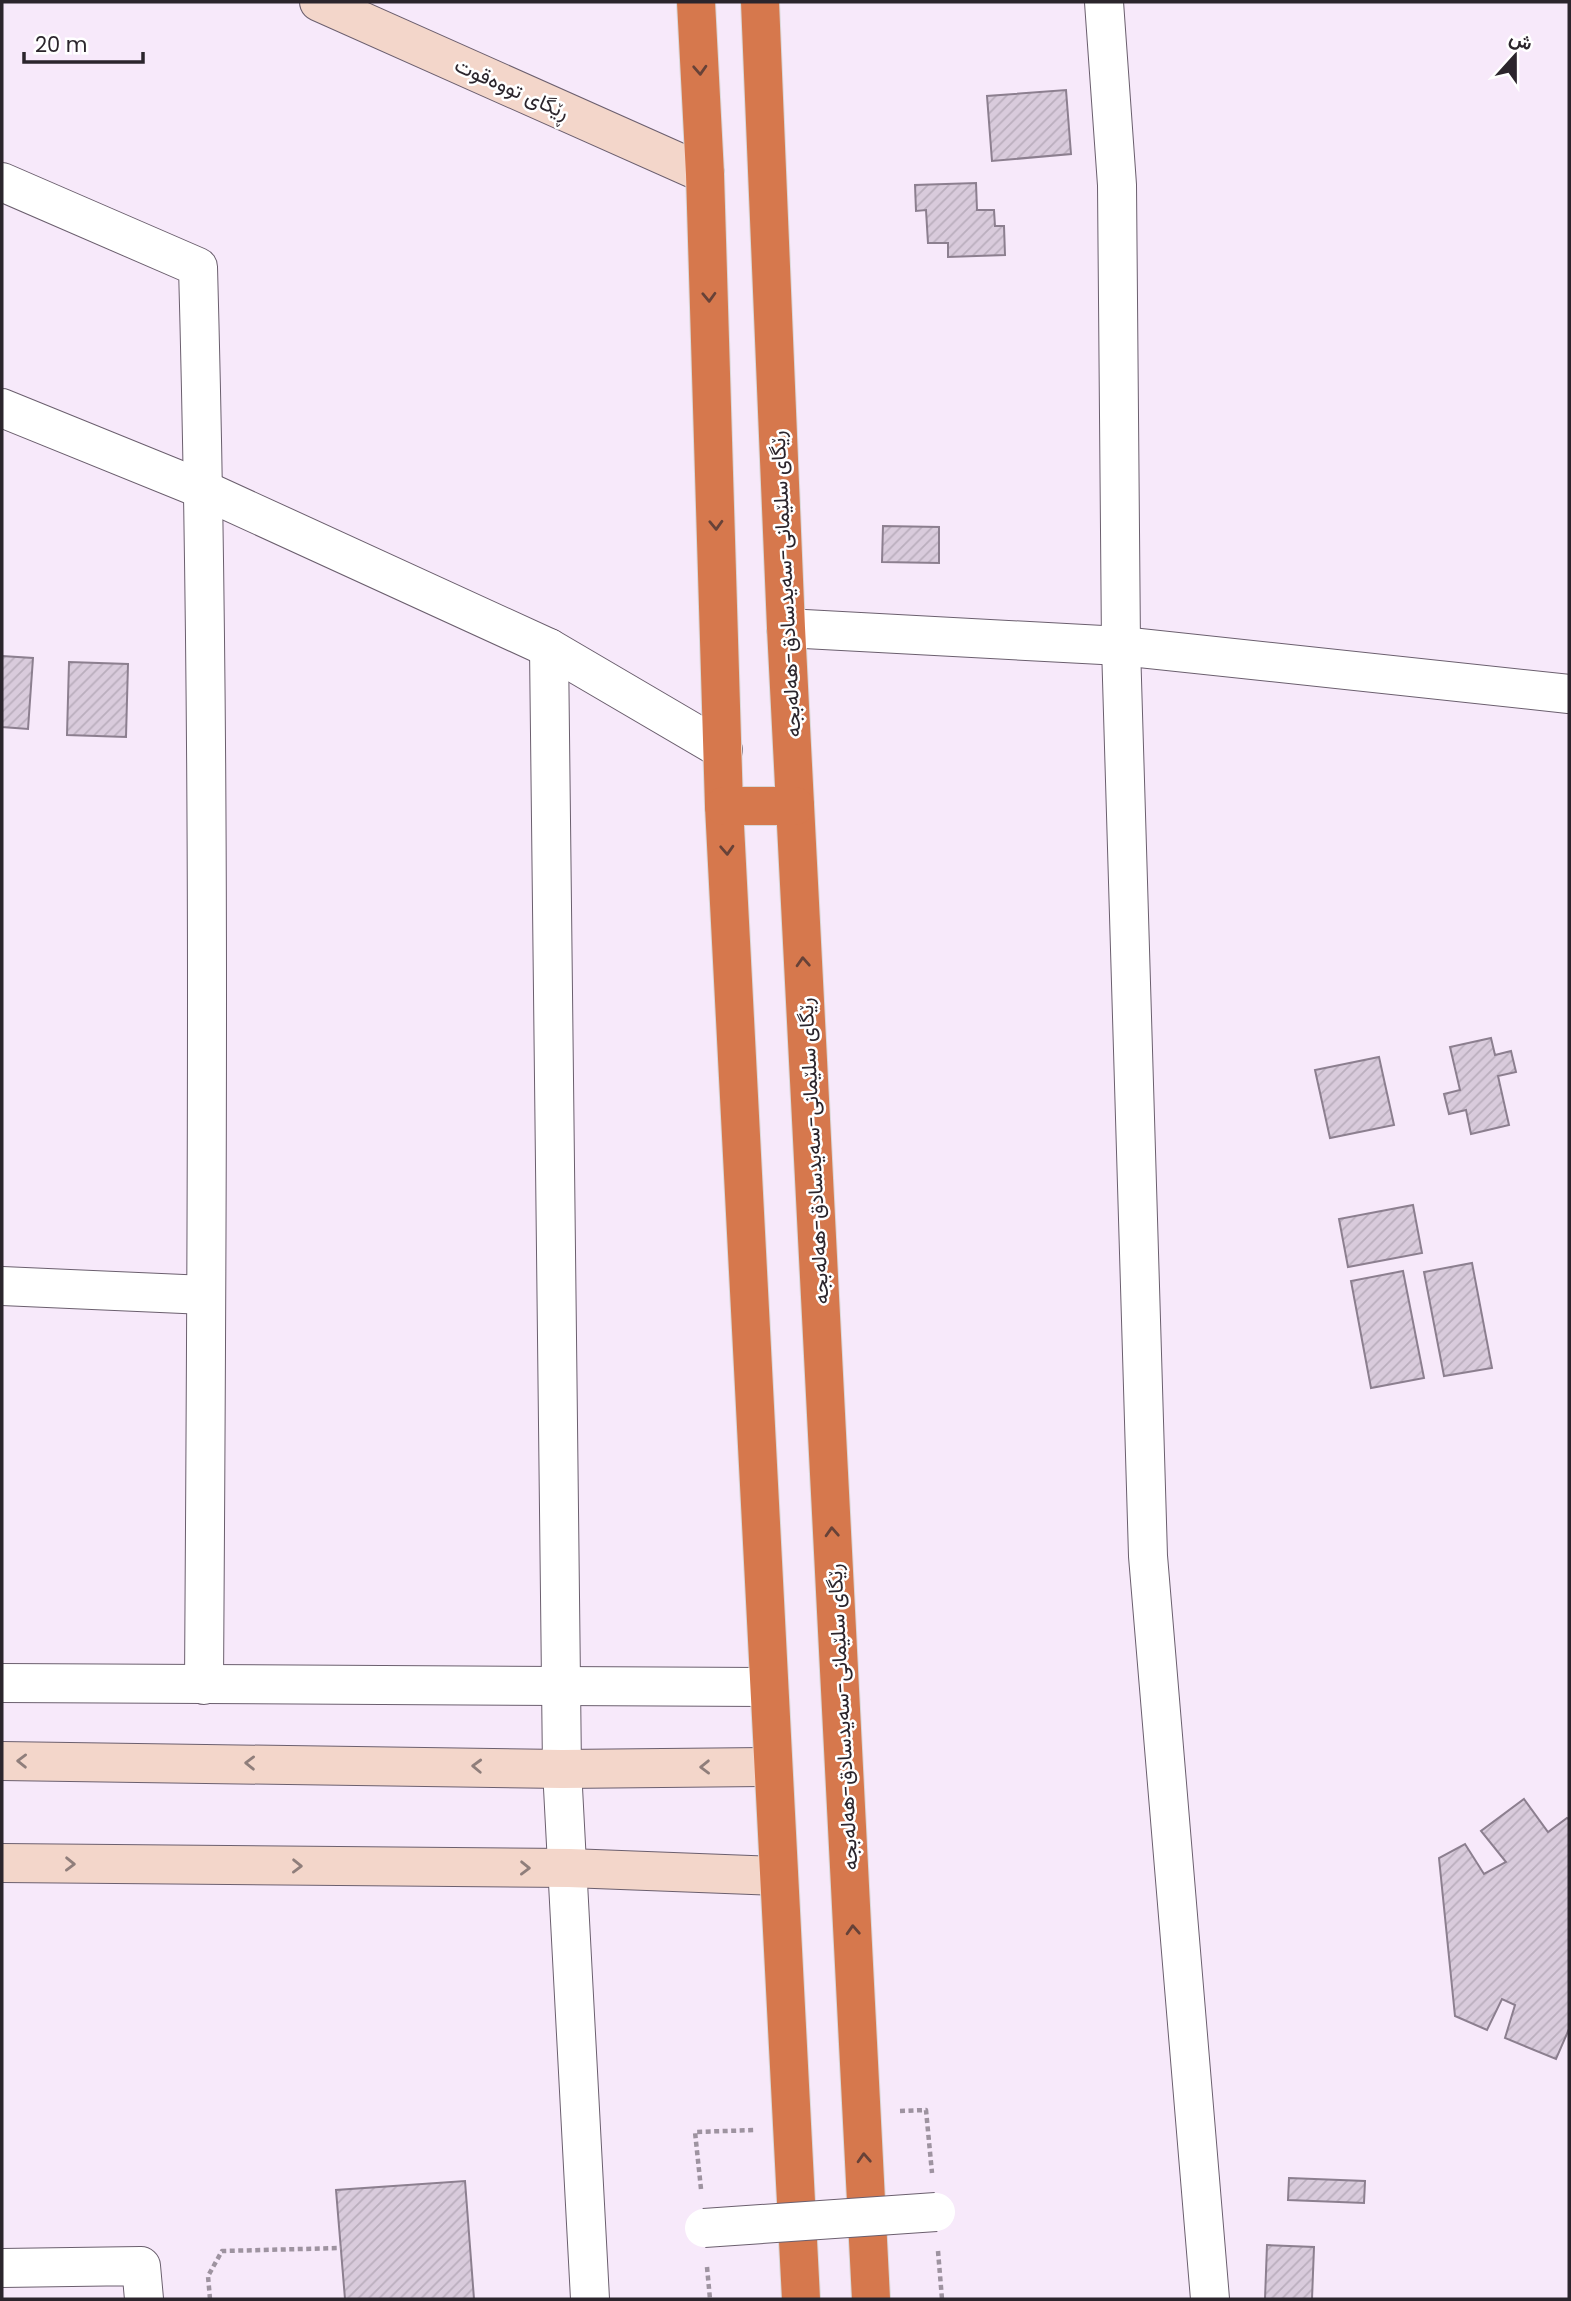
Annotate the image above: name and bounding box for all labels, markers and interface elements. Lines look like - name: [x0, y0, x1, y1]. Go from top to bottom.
- scale bar: [24, 21, 144, 65]
- north arrow: [1480, 21, 1550, 91]
- text: ش: [1505, 24, 1537, 57]
- text: 20 m: [35, 30, 88, 59]
- street label: ڕێگای تووەقوت: [449, 50, 574, 129]
- one-way arrow: [692, 65, 707, 76]
- one-way arrow: [701, 292, 717, 303]
- street label: رێگای سلێمانی-سەیدسادق-هەلەبجە: [762, 430, 808, 738]
- one-way arrow: [708, 520, 724, 530]
- one-way arrow: [719, 845, 734, 856]
- one-way arrow: [796, 956, 811, 967]
- street label: رێگای سلێمانی-سەیدسادق-هەلەبجە: [790, 997, 836, 1305]
- one-way arrow: [825, 1526, 840, 1537]
- street label: رێگای سلێمانی-سەیدسادق-هەلەبجە: [819, 1563, 865, 1871]
- one-way arrow: [17, 1753, 27, 1769]
- one-way arrow: [244, 1756, 255, 1771]
- one-way arrow: [472, 1759, 483, 1774]
- one-way arrow: [699, 1760, 710, 1775]
- one-way arrow: [65, 1856, 76, 1872]
- one-way arrow: [293, 1858, 303, 1874]
- one-way arrow: [520, 1860, 531, 1876]
- one-way arrow: [845, 1925, 860, 1936]
- one-way arrow: [857, 2152, 872, 2163]

